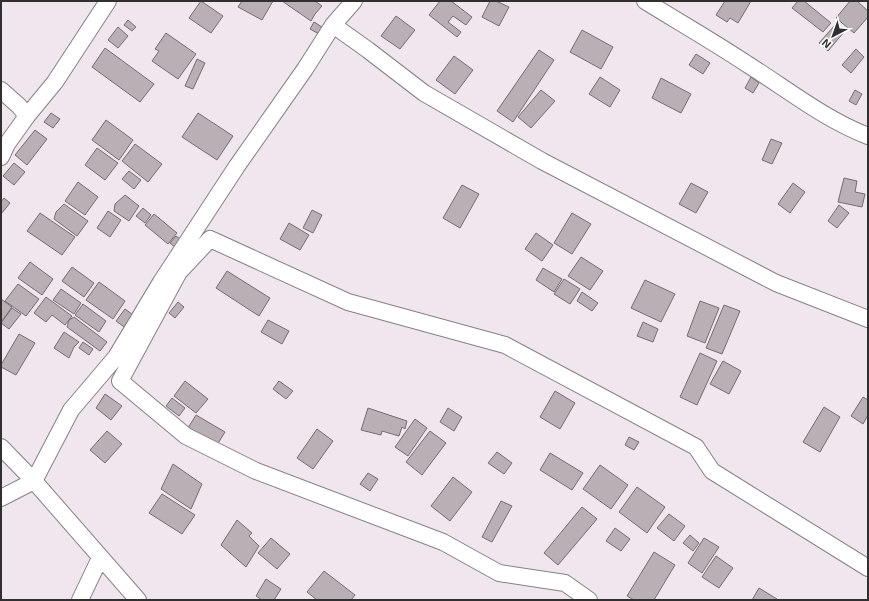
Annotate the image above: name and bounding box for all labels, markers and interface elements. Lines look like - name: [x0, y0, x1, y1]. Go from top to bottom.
- north arrow: [813, 16, 853, 56]
- text: N: [819, 36, 833, 51]

